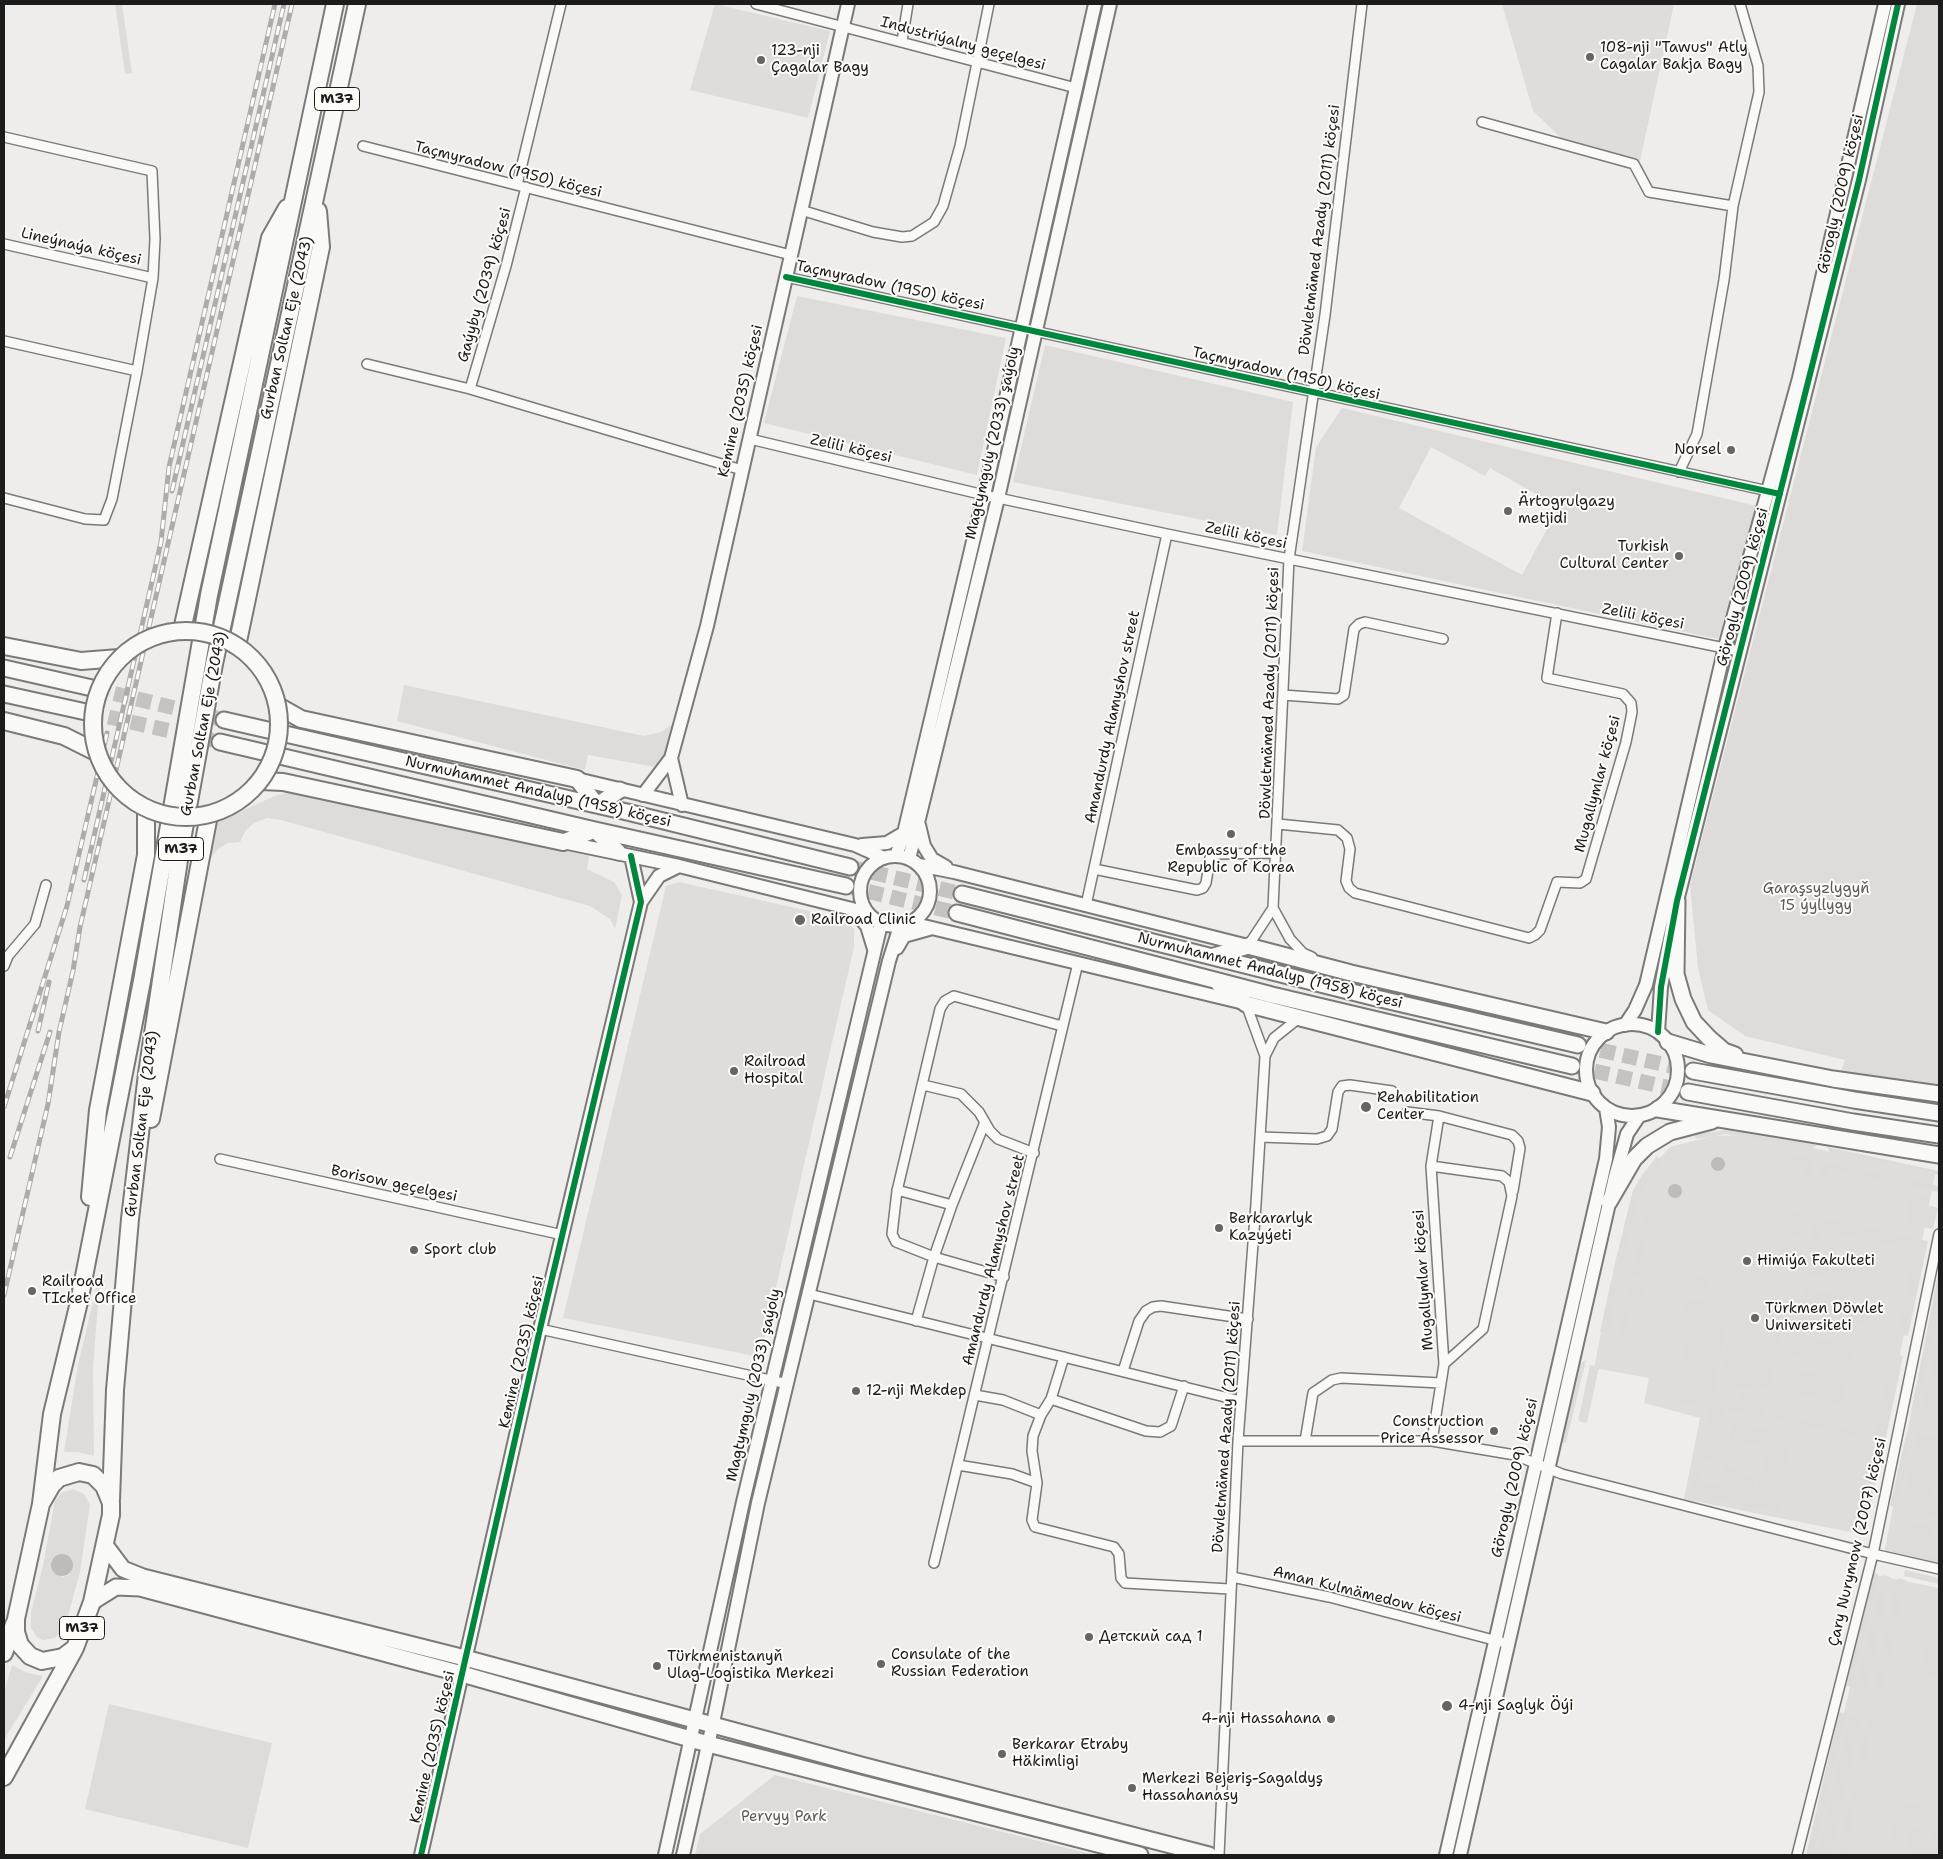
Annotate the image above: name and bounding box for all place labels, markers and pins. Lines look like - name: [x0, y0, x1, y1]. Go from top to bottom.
- place label: 108-nji "Tawus" Atly Cagalar Bakja Bagy: [1600, 39, 1748, 74]
- place label: 123-nji Çagalar Bagy: [771, 42, 869, 77]
- marker: 108-nji "Tawus" Atly Cagalar Bakja Bagy: [1584, 51, 1596, 63]
- marker: 123-nji Çagalar Bagy: [755, 54, 767, 66]
- place label: Norsel: [1674, 441, 1721, 459]
- marker: Norsel: [1725, 444, 1737, 456]
- place label: Ärtogrulgazy metjidi: [1518, 493, 1615, 528]
- marker: Ärtogrulgazy metjidi: [1502, 505, 1514, 517]
- place label: Turkish Cultural Center: [1560, 538, 1669, 573]
- marker: Turkish Cultural Center: [1673, 550, 1685, 562]
- marker: Embassy of the Republic of Korea: [1225, 828, 1237, 840]
- place label: Embassy of the Republic of Korea: [1168, 842, 1294, 877]
- place label: Railroad Clinic: [811, 911, 916, 929]
- marker: Railroad Clinic: [793, 913, 807, 927]
- place label: Railroad Hospital: [744, 1053, 806, 1088]
- marker: Railroad Hospital: [728, 1065, 740, 1077]
- place label: Rehabilitation Center: [1377, 1089, 1479, 1124]
- marker: Rehabilitation Center: [1359, 1100, 1373, 1114]
- place label: Berkararlyk Kazyýeti: [1229, 1210, 1313, 1245]
- marker: Berkararlyk Kazyýeti: [1213, 1222, 1225, 1234]
- place label: Sport club: [424, 1241, 497, 1259]
- marker: Sport club: [408, 1244, 420, 1256]
- place label: Himiýa Fakulteti: [1757, 1252, 1875, 1270]
- marker: Himiýa Fakulteti: [1741, 1255, 1753, 1267]
- place label: Railroad TIcket Office: [42, 1273, 137, 1308]
- marker: Railroad TIcket Office: [26, 1285, 38, 1297]
- place label: Türkmen Döwlet Uniwersiteti: [1765, 1300, 1884, 1335]
- marker: Türkmen Döwlet Uniwersiteti: [1749, 1312, 1761, 1324]
- place label: 12-nji Mekdep: [866, 1382, 966, 1400]
- marker: 12-nji Mekdep: [850, 1385, 862, 1397]
- place label: Construction Price Assessor: [1380, 1413, 1484, 1448]
- marker: Construction Price Assessor: [1488, 1425, 1500, 1437]
- place label: Детский сад 1: [1099, 1628, 1203, 1646]
- marker: Детский сад 1: [1083, 1631, 1095, 1643]
- place label: Consulate of the Russian Federation: [891, 1646, 1029, 1681]
- place label: Türkmenistanyň Ulag-Logistika Merkezi: [667, 1648, 834, 1683]
- marker: Consulate of the Russian Federation: [875, 1658, 887, 1670]
- marker: Türkmenistanyň Ulag-Logistika Merkezi: [651, 1660, 663, 1672]
- place label: 4-nji Saglyk Öýi: [1458, 1697, 1573, 1715]
- marker: 4-nji Saglyk Öýi: [1440, 1699, 1454, 1713]
- place label: 4-nji Hassahana: [1201, 1710, 1321, 1728]
- marker: 4-nji Hassahana: [1325, 1713, 1337, 1725]
- place label: Berkarar Etraby Häkimligi: [1012, 1736, 1128, 1771]
- marker: Berkarar Etraby Häkimligi: [996, 1748, 1008, 1760]
- place label: Merkezi Bejeriş-Sagaldyş Hassahanasy: [1142, 1770, 1323, 1805]
- marker: Merkezi Bejeriş-Sagaldyş Hassahanasy: [1126, 1782, 1138, 1794]

